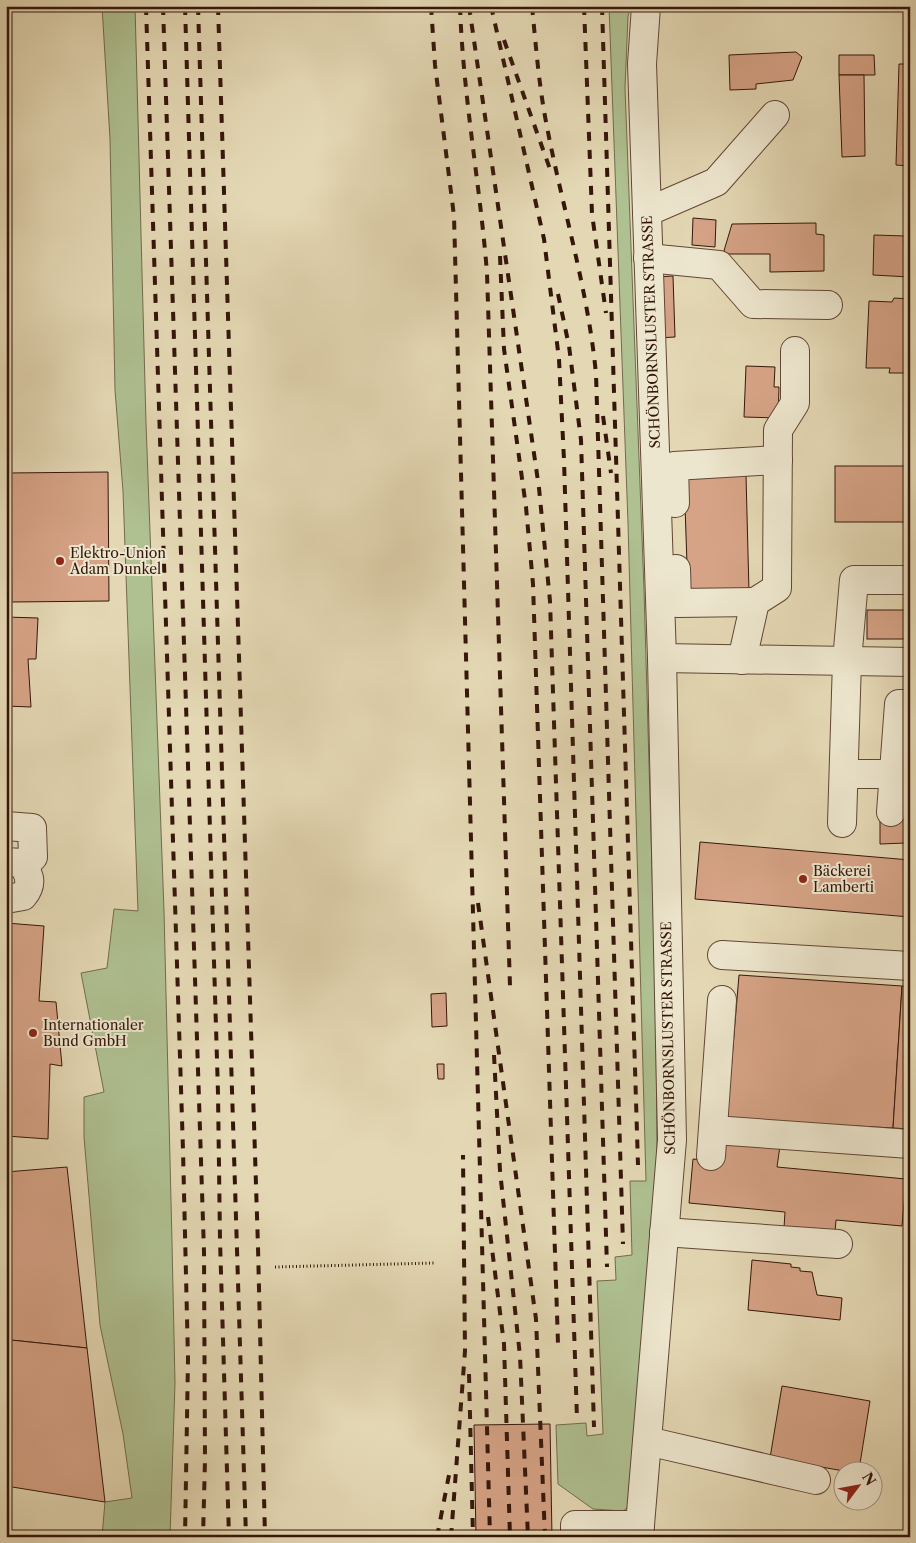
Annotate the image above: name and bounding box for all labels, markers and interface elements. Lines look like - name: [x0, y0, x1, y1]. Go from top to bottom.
- street label: SCHÖNBORNSLUSTER STRASSE: [638, 215, 664, 449]
- place label: Elektro-Union Adam Dunkel: [69, 544, 166, 578]
- marker: Elektro-Union Adam Dunkel: [54, 555, 66, 567]
- place label: Bäckerei Lamberti: [813, 862, 874, 896]
- marker: Bäckerei Lamberti: [797, 873, 809, 885]
- street label: SCHÖNBORNSLUSTER STRASSE: [657, 921, 679, 1155]
- place label: Internationaler Bund GmbH: [43, 1016, 144, 1050]
- marker: Internationaler Bund GmbH: [27, 1027, 39, 1039]
- north arrow: [834, 1460, 884, 1510]
- text: N: [858, 1469, 880, 1489]

